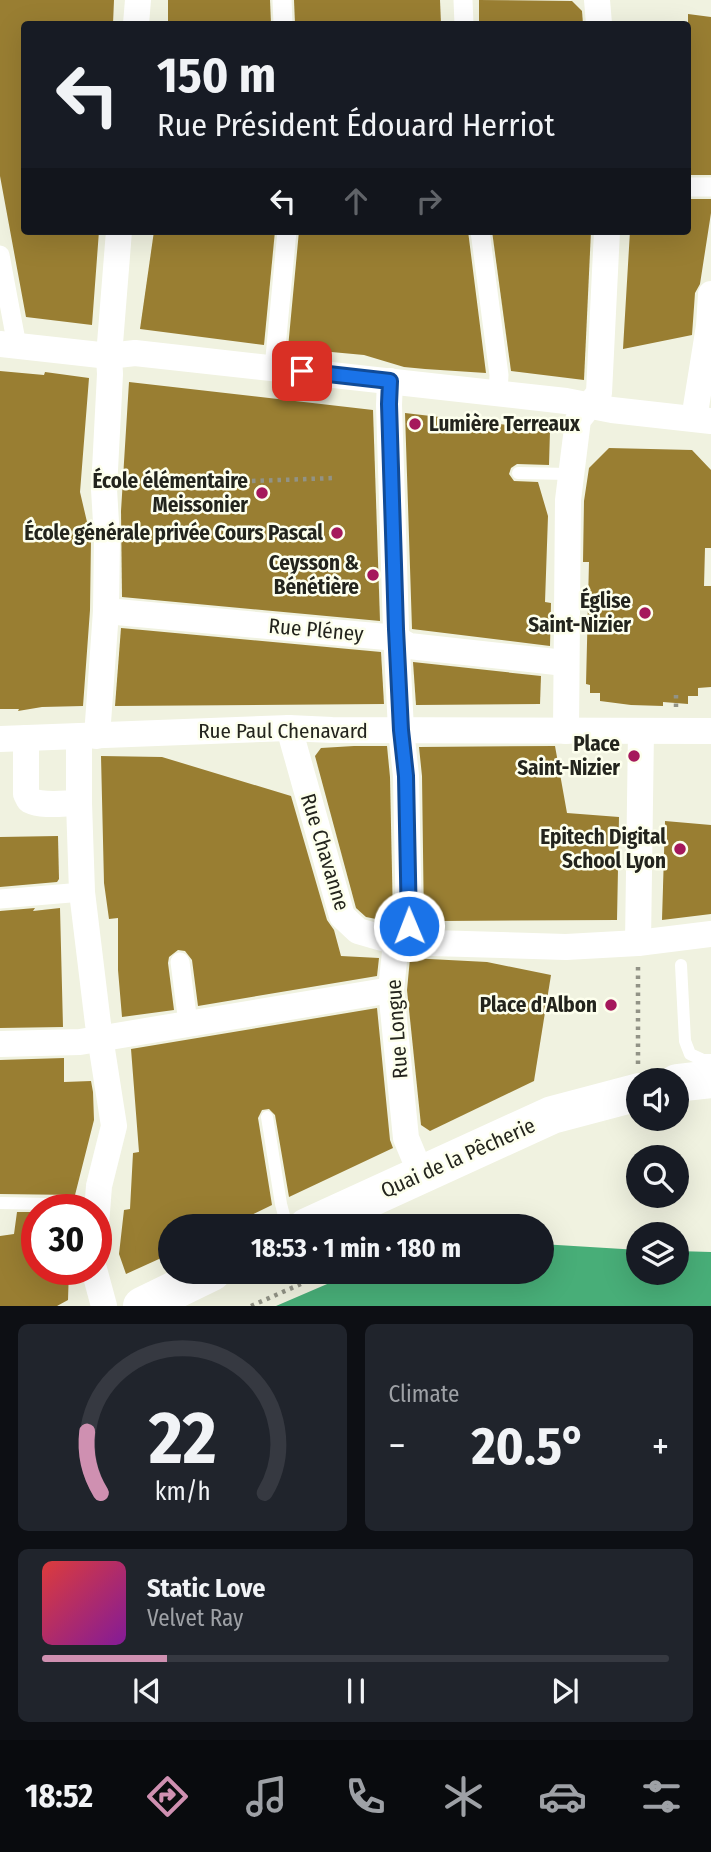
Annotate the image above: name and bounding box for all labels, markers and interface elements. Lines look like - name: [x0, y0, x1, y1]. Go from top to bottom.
- text: 150 m: [157, 46, 276, 105]
- icon: left: [42, 49, 133, 140]
- text: Rue Président Édouard Herriot: [157, 106, 555, 144]
- icon: left: [264, 182, 302, 220]
- icon: ahead: [337, 182, 375, 220]
- icon: right: [410, 182, 448, 220]
- pin: [272, 341, 332, 401]
- icon: arrive: [283, 352, 321, 390]
- place label: Lumière Terreaux: [429, 411, 581, 437]
- marker: Lumière Terreaux: [407, 416, 423, 432]
- place label: École élémentaire Meissonier: [92, 467, 248, 518]
- marker: École élémentaire Meissonier: [254, 485, 270, 501]
- place label: École générale privée Cours Pascal: [24, 519, 323, 546]
- marker: École générale privée Cours Pascal: [329, 525, 345, 541]
- place label: Ceysson & Bénétière: [269, 550, 359, 600]
- marker: Ceysson & Bénétière: [365, 567, 381, 583]
- place label: Église Saint-Nizier: [528, 587, 631, 638]
- marker: Église Saint-Nizier: [637, 605, 653, 621]
- street label: Rue Pléney: [268, 613, 365, 647]
- street label: Rue Paul Chenavard: [198, 718, 368, 744]
- place label: Place Saint-Nizier: [517, 731, 620, 781]
- marker: Place Saint-Nizier: [626, 748, 642, 764]
- street label: Rue Chavanne: [295, 790, 355, 914]
- place label: Epitech Digital School Lyon: [540, 824, 666, 874]
- marker: Epitech Digital School Lyon: [672, 841, 688, 857]
- position arrow: [372, 889, 446, 963]
- street label: Rue Longue: [381, 978, 413, 1080]
- place label: Place d'Albon: [480, 992, 597, 1018]
- marker: Place d'Albon: [603, 997, 619, 1013]
- map controls: [626, 1068, 689, 1285]
- button: sound: [626, 1068, 689, 1131]
- street label: Quai de la Pêcherie: [377, 1112, 539, 1204]
- button: search: [626, 1145, 689, 1208]
- speed limit sign: 30: [21, 1194, 112, 1285]
- button: layers: [626, 1222, 689, 1285]
- text: 18:53 · 1 min · 180 m: [251, 1233, 461, 1264]
- text: Climate: [389, 1380, 459, 1408]
- text: 22: [148, 1396, 216, 1483]
- text: 20.5°: [472, 1415, 586, 1478]
- text: −: [389, 1423, 406, 1469]
- text: +: [652, 1423, 669, 1469]
- text: km/h: [154, 1477, 210, 1507]
- text: Static Love: [147, 1573, 265, 1604]
- text: Velvet Ray: [147, 1604, 243, 1632]
- icon: previous: [128, 1672, 166, 1710]
- icon: pause: [337, 1672, 375, 1710]
- icon: next: [546, 1672, 584, 1710]
- icon: directions: [143, 1772, 192, 1821]
- icon: music: [242, 1772, 291, 1821]
- icon: phone: [341, 1772, 390, 1821]
- icon: climate: [439, 1772, 488, 1821]
- icon: car: [538, 1772, 587, 1821]
- icon: filters: [637, 1772, 686, 1821]
- text: 18:52: [25, 1777, 93, 1815]

